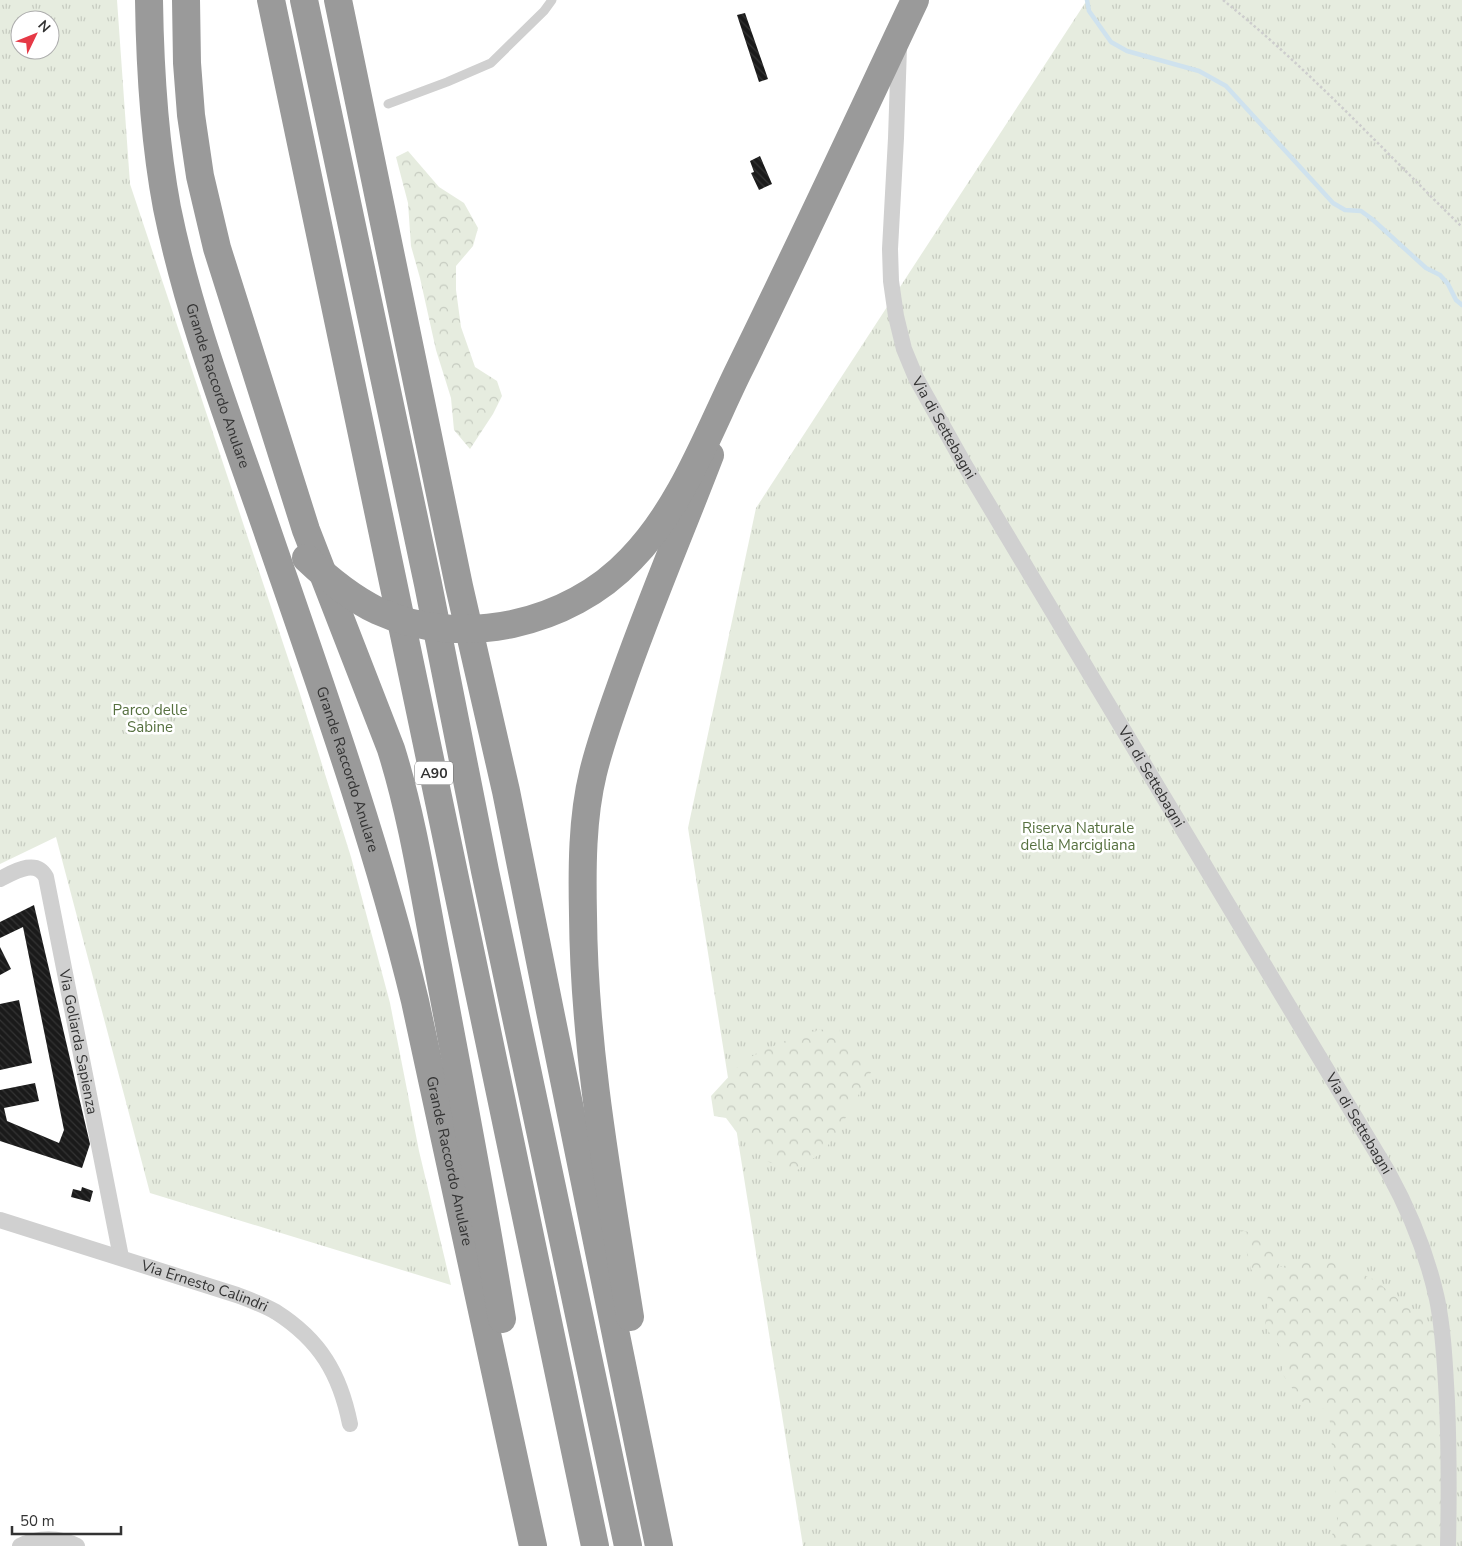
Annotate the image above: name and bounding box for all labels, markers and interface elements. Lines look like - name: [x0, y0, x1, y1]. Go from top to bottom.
- north arrow: [10, 10, 60, 60]
- text: N: [34, 16, 55, 37]
- street label: Grande Raccordo Anulare: [181, 301, 255, 471]
- street label: Via di Settebagni: [907, 372, 981, 483]
- street label: Grande Raccordo Anulare: [312, 684, 384, 855]
- park label: Parco delle Sabine: [113, 700, 187, 737]
- street label: Via di Settebagni: [1113, 722, 1189, 831]
- road number: A90: [415, 761, 453, 784]
- park label: Riserva Naturale della Marcigliana: [1020, 818, 1136, 855]
- street label: Via Goliarda Sapienza: [54, 967, 103, 1116]
- street label: Via di Settebagni: [1320, 1068, 1397, 1178]
- street label: Grande Raccordo Anulare: [422, 1074, 478, 1248]
- street label: Via Ernesto Calindri: [138, 1255, 272, 1316]
- scale bar: [12, 1504, 121, 1536]
- text: 50 m: [20, 1511, 55, 1531]

